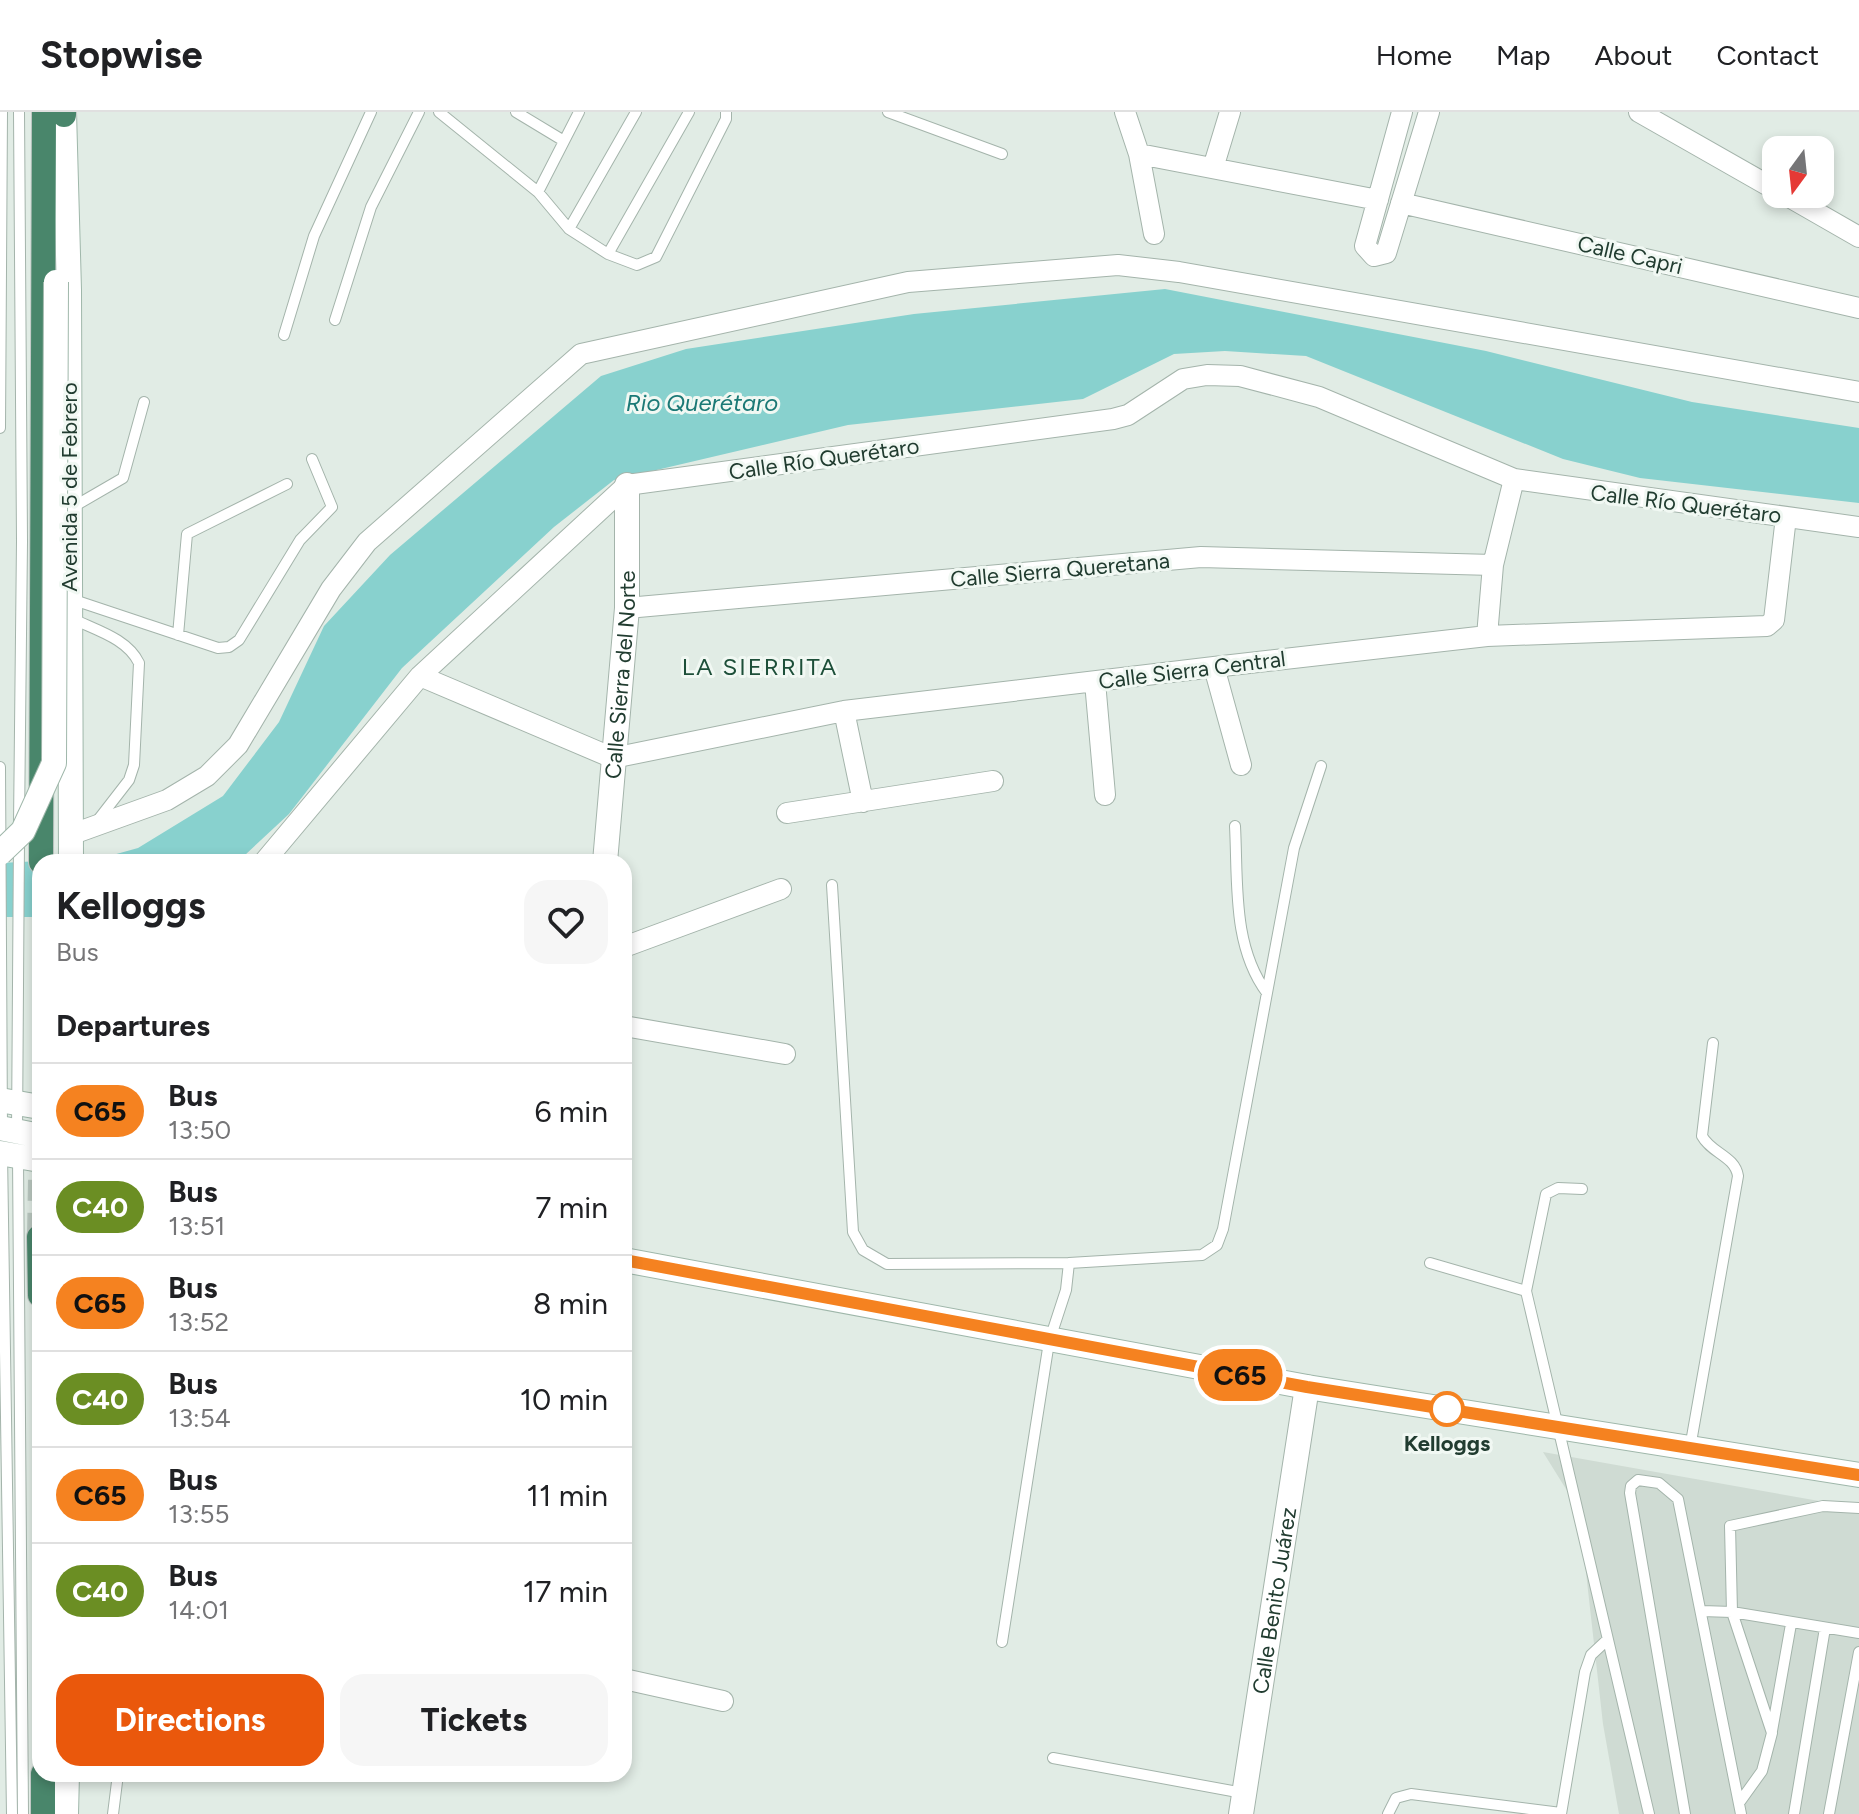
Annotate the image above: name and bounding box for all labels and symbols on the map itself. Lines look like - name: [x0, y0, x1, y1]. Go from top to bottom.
- north arrow: [1762, 136, 1834, 208]
- street label: Calle Capri: [1575, 230, 1685, 280]
- street label: Avenida 5 de Febrero: [56, 382, 83, 592]
- water label: Rio Querétaro: [626, 388, 778, 417]
- street label: Calle Río Querétaro: [727, 432, 921, 486]
- street label: Calle Río Querétaro: [1589, 479, 1783, 529]
- street label: Calle Sierra Queretana: [949, 547, 1171, 593]
- street label: Calle Sierra del Norte: [599, 570, 641, 780]
- street label: Calle Sierra Central: [1097, 645, 1287, 695]
- district label: LA SIERRITA: [682, 652, 838, 681]
- line badge: C65: [1194, 1349, 1286, 1401]
- marker: Kelloggs: [1430, 1392, 1464, 1426]
- place label: Kelloggs: [1404, 1430, 1490, 1457]
- street label: Calle Benito Juárez: [1246, 1505, 1302, 1696]

